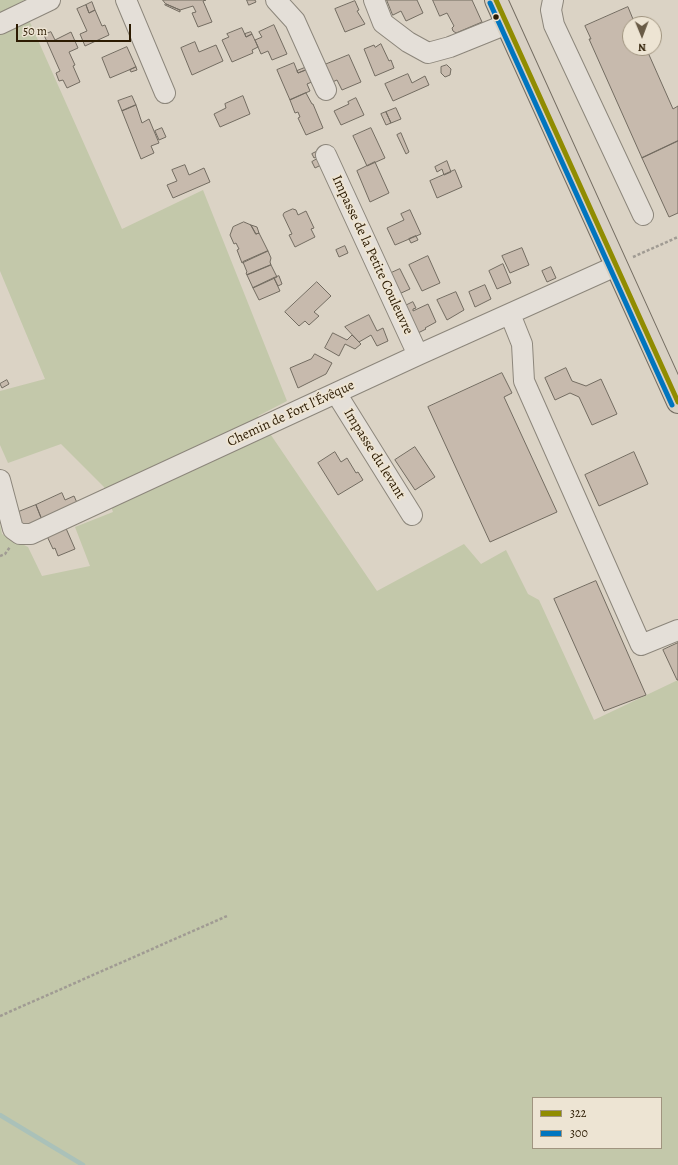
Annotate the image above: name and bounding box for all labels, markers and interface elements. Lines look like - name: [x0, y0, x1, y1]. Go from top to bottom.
- unlabelled marker: [491, 12, 501, 22]
- scale bar: [18, 16, 133, 42]
- north arrow: [622, 16, 662, 56]
- text: 50 m: [23, 23, 47, 39]
- text: N: [638, 40, 646, 55]
- street label: Impasse de la Petite Couleuvre: [328, 173, 416, 337]
- street label: Chemin de Fort l'Évêque: [225, 377, 357, 451]
- street label: Impasse du levant: [340, 406, 408, 502]
- legend: [532, 1097, 662, 1149]
- text: 322: [570, 1105, 586, 1121]
- text: 300: [570, 1125, 588, 1141]

